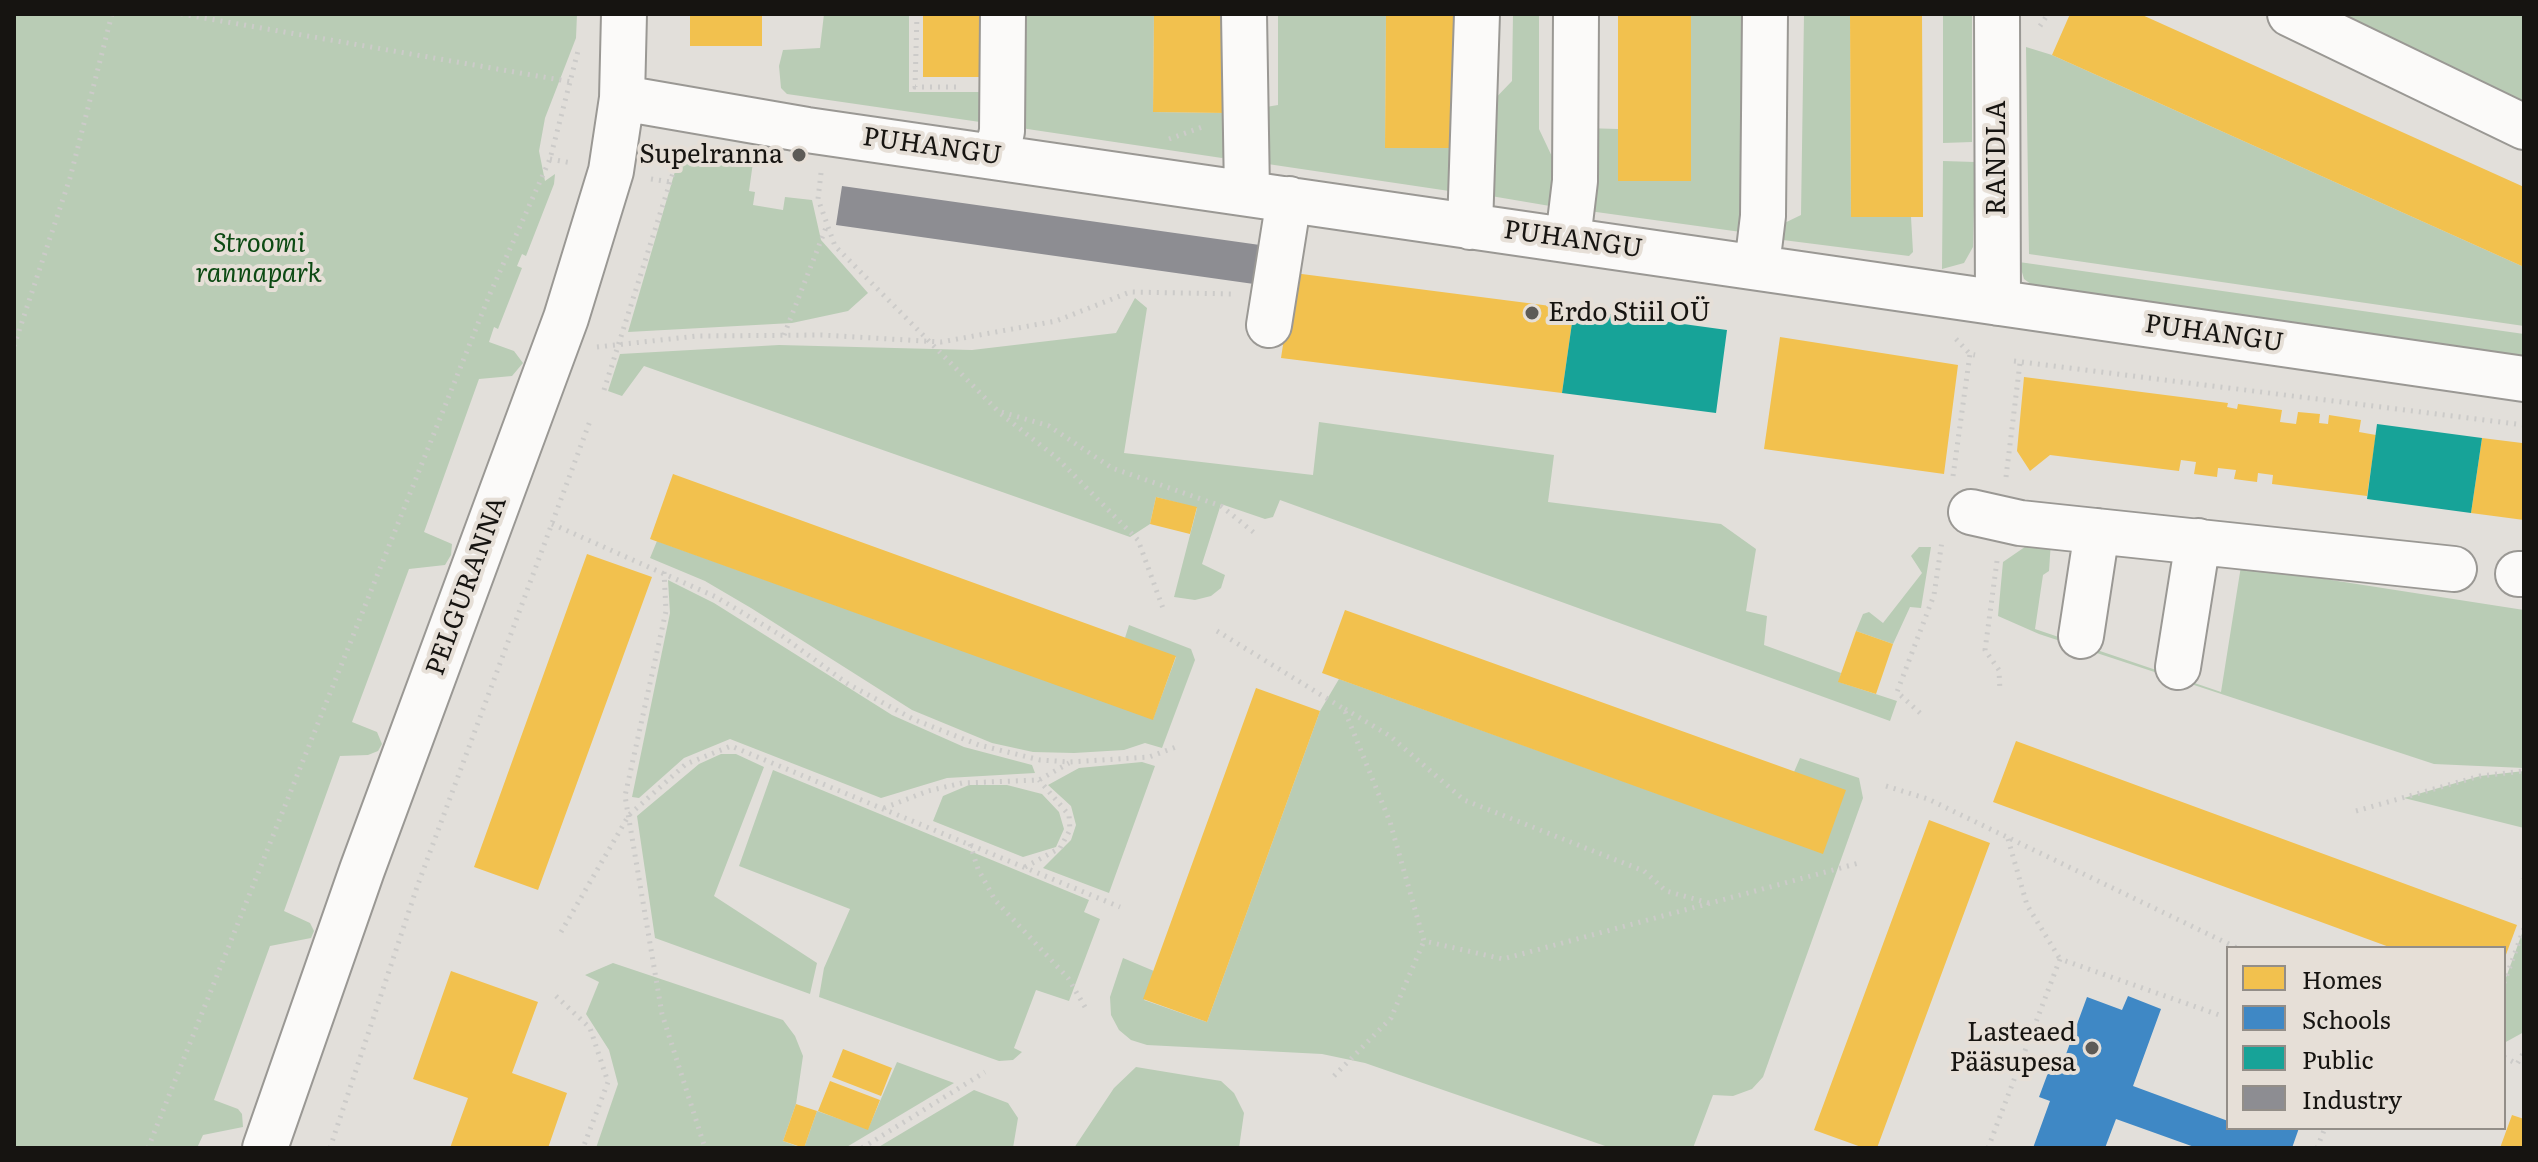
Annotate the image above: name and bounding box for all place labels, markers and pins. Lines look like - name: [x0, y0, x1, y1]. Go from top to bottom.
- place label: Supelranna: [639, 139, 783, 171]
- marker: Supelranna: [790, 146, 808, 164]
- place label: Erdo Stiil OÜ: [1548, 297, 1711, 329]
- marker: Erdo Stiil OÜ: [1523, 304, 1541, 322]
- place label: Lasteaed Pääsupesa: [1950, 1017, 2076, 1078]
- marker: Lasteaed Pääsupesa: [2083, 1039, 2101, 1057]

